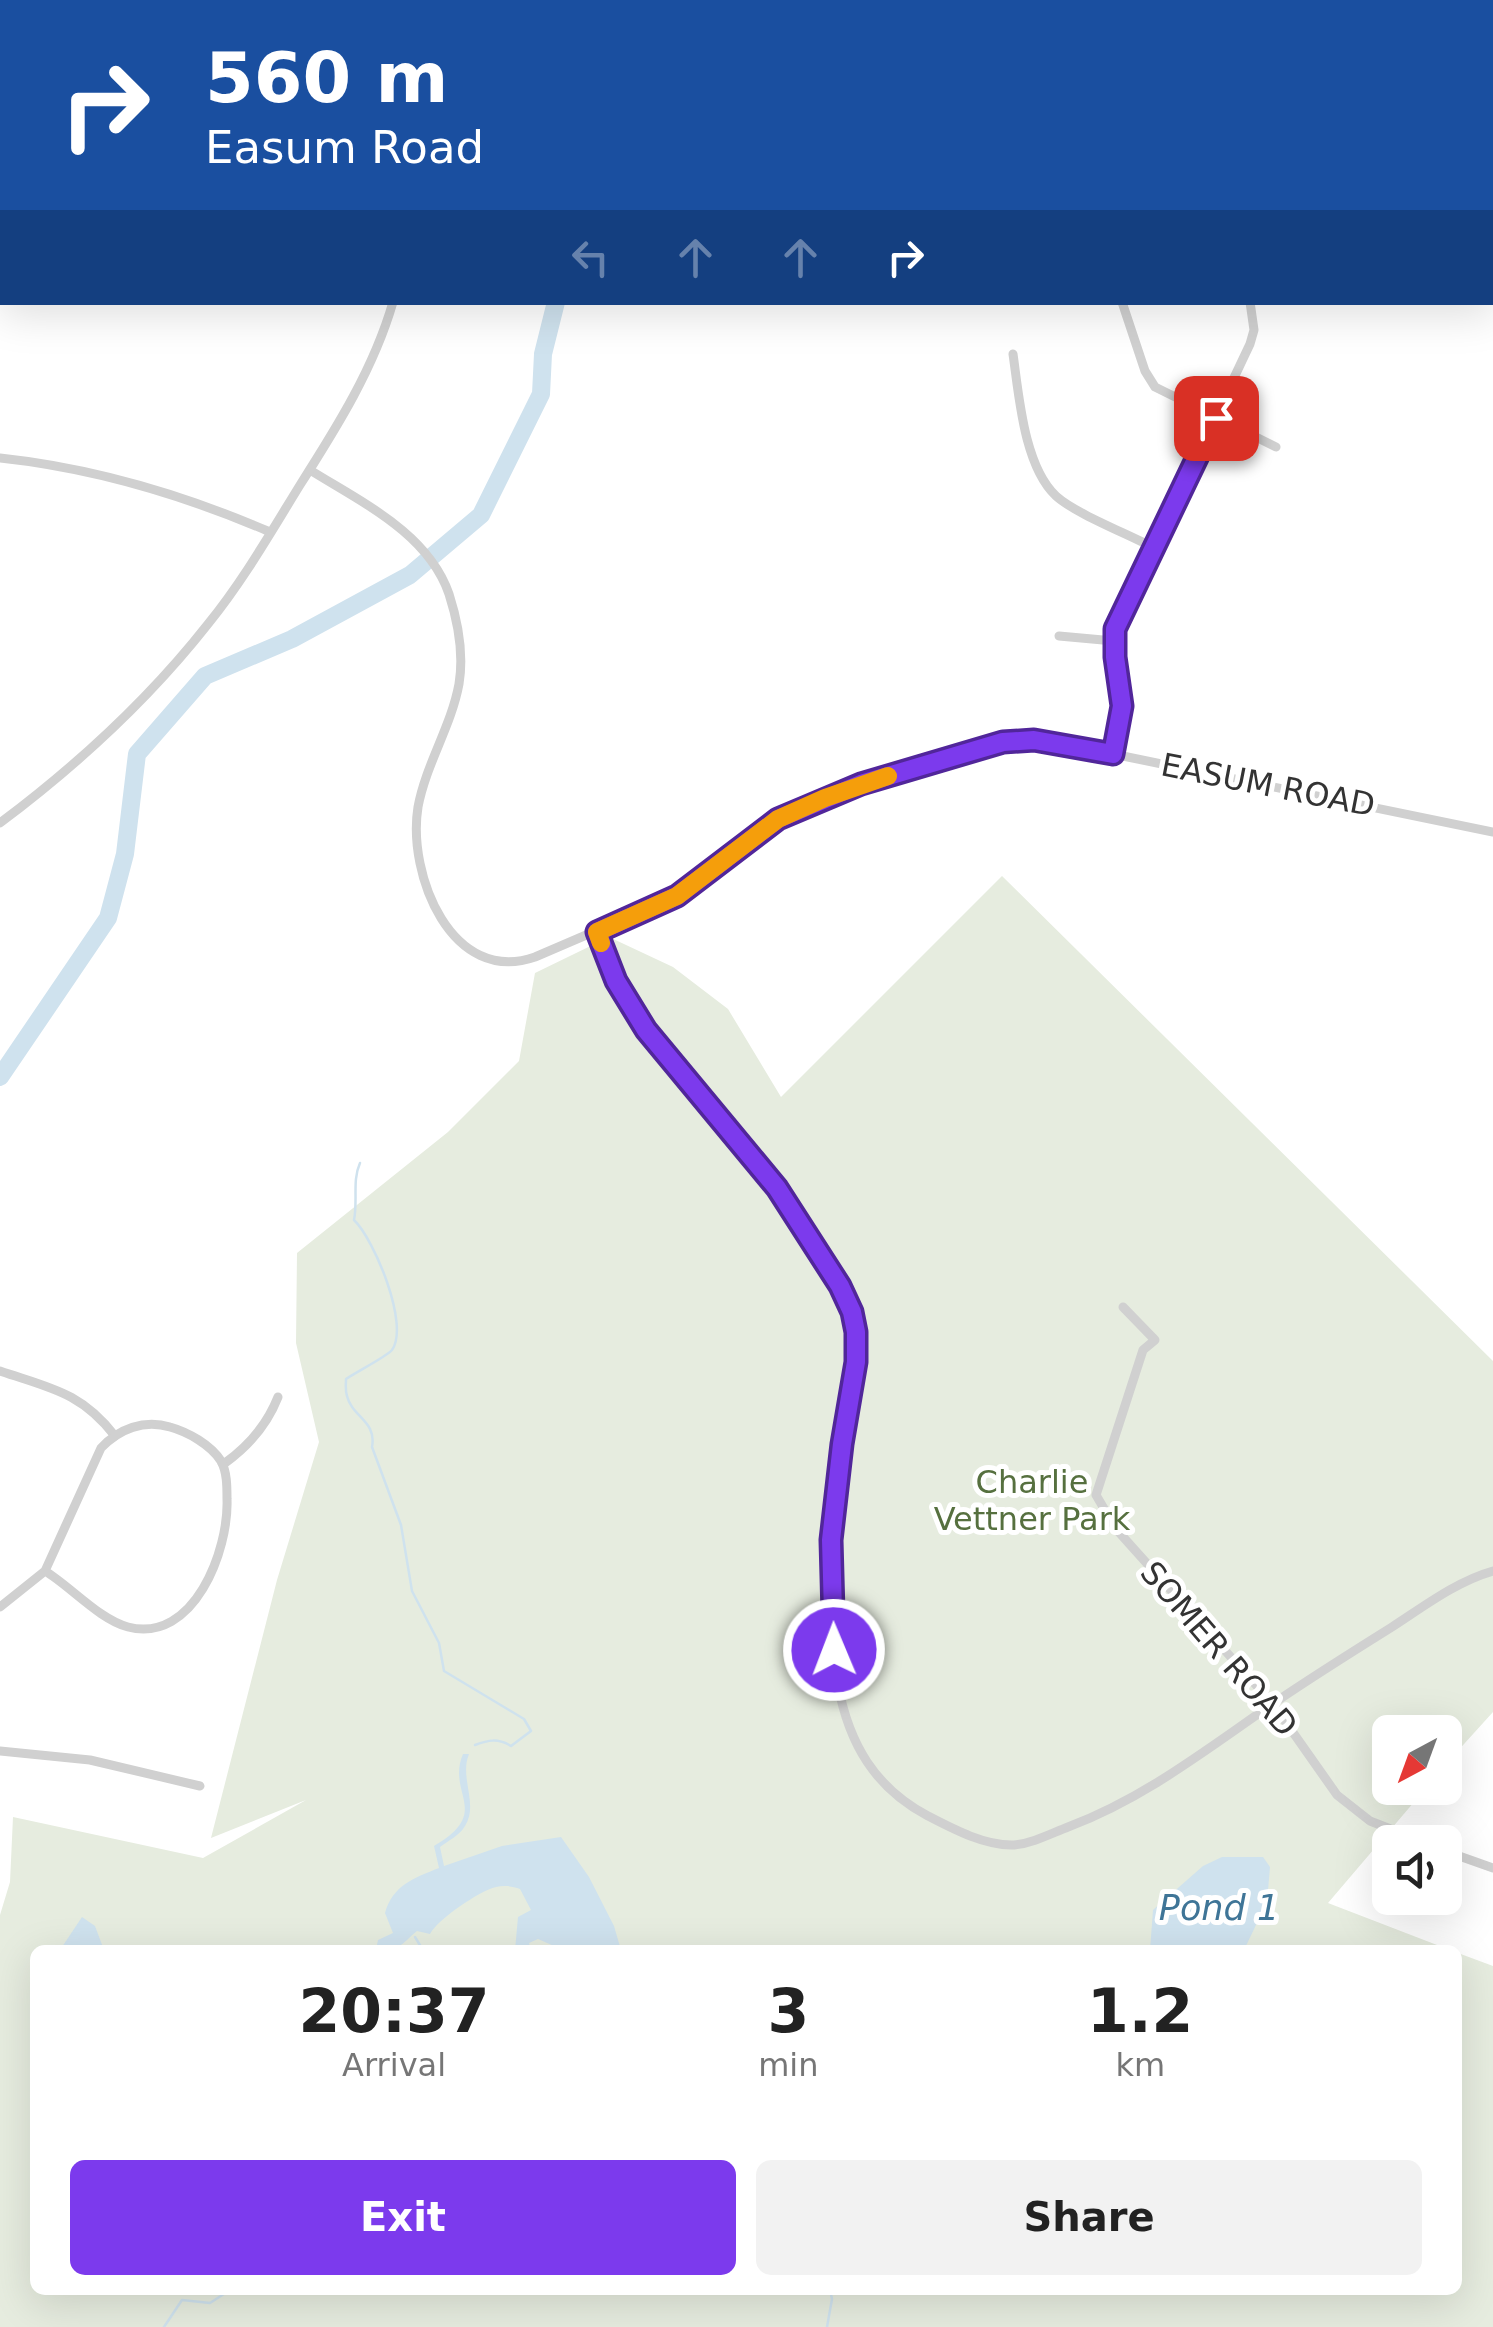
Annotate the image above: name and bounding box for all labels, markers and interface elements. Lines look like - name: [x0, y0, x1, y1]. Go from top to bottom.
- text: 560 m: [205, 37, 448, 119]
- icon: right: [40, 40, 170, 170]
- text: Easum Road: [205, 121, 484, 174]
- icon: left: [563, 230, 618, 285]
- icon: ahead: [668, 230, 723, 285]
- icon: ahead: [773, 230, 828, 285]
- icon: right: [878, 230, 933, 285]
- pin: [1174, 376, 1259, 461]
- icon: arrive: [1189, 391, 1244, 446]
- street label: EASUM ROAD: [1158, 746, 1378, 824]
- park label: Charlie Vettner Park: [934, 1463, 1131, 1538]
- street label: SOMER ROAD: [1133, 1554, 1305, 1744]
- position arrow: [782, 1598, 886, 1702]
- north arrow: [1372, 1715, 1462, 1805]
- map controls: [1372, 1715, 1462, 1915]
- button: sound: [1372, 1825, 1462, 1915]
- water label: Pond 1: [1159, 1888, 1279, 1928]
- text: 20:37: [299, 1976, 490, 2046]
- text: 3: [767, 1976, 809, 2046]
- text: 1.2: [1087, 1976, 1193, 2046]
- text: Arrival: [342, 2046, 446, 2084]
- text: min: [758, 2046, 819, 2084]
- text: km: [1115, 2046, 1165, 2084]
- button: Exit: [70, 2160, 736, 2275]
- button: Share: [756, 2160, 1422, 2275]

